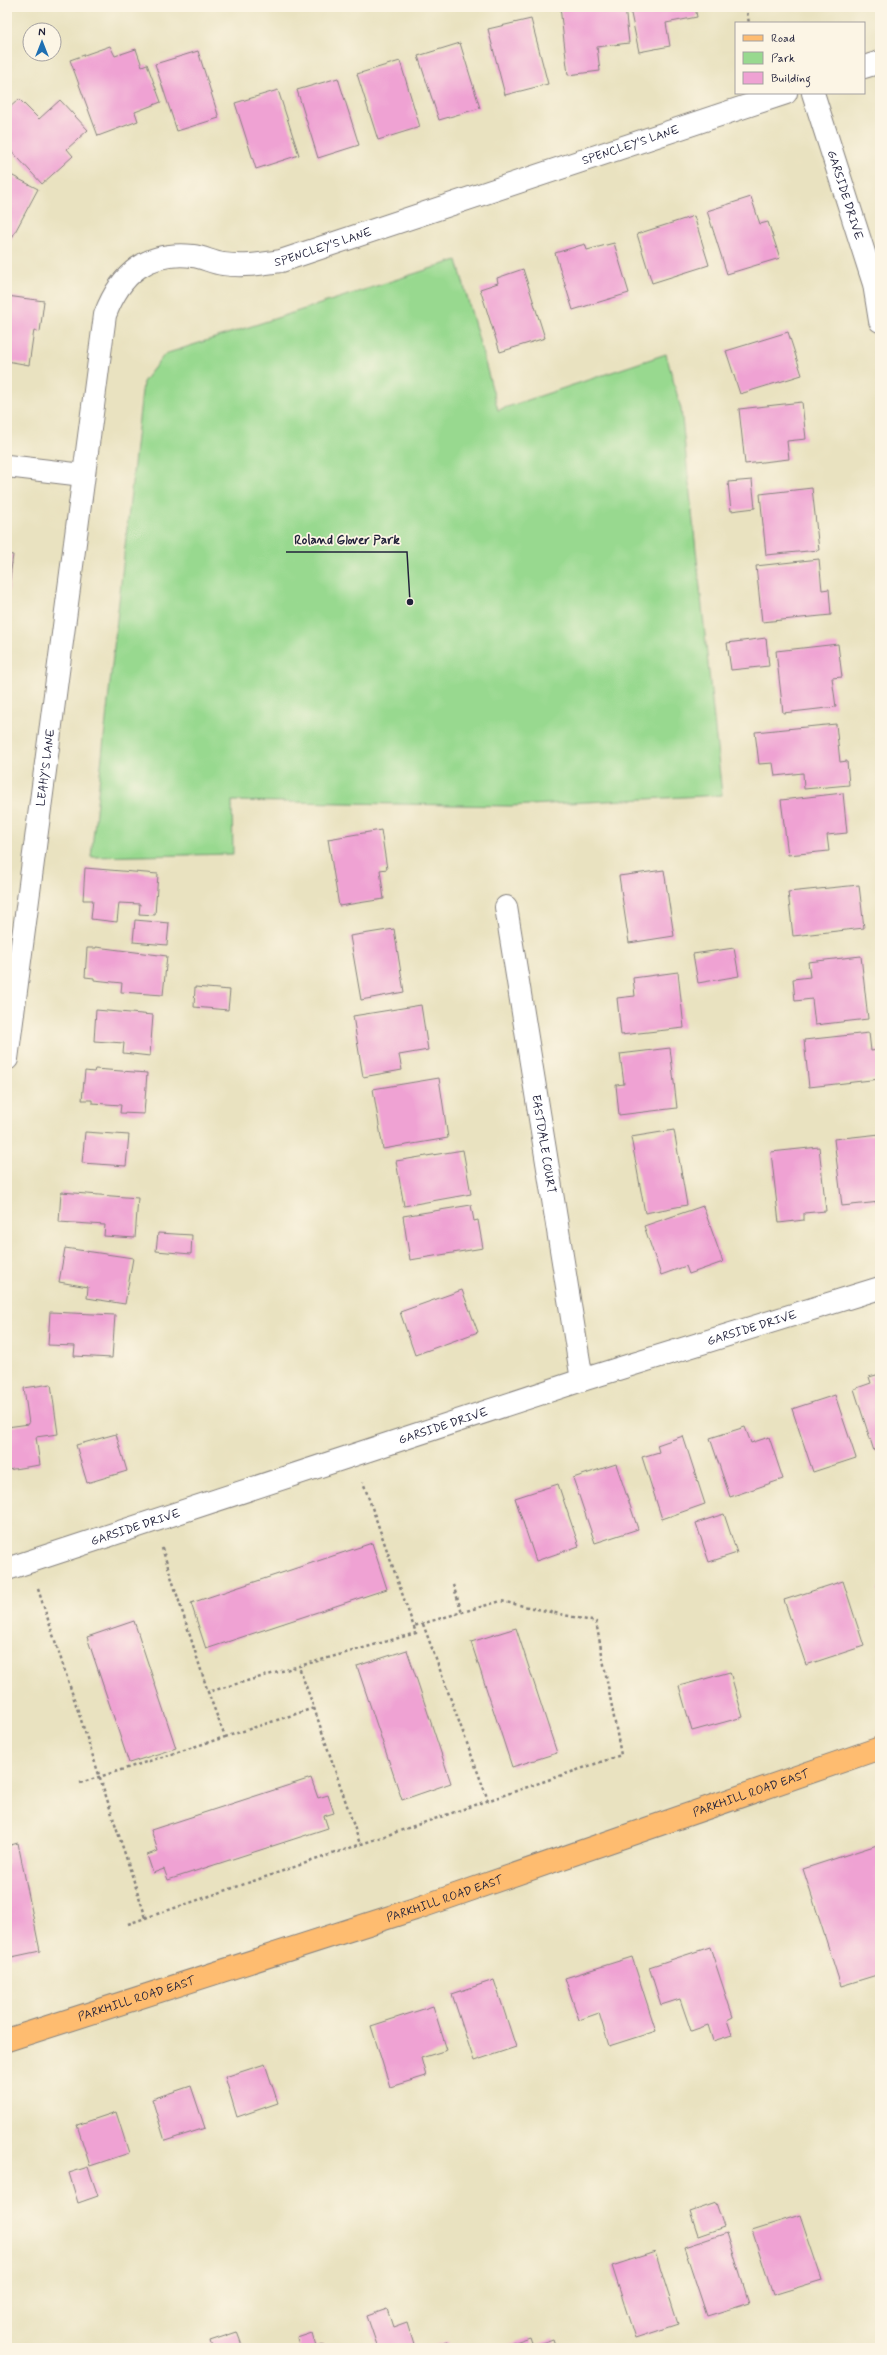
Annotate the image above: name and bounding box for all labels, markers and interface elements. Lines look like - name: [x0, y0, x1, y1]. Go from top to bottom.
- north arrow: [22, 22, 62, 62]
- legend: [735, 22, 865, 94]
- text: N: [38, 26, 46, 40]
- text: Road: [771, 31, 795, 47]
- text: Park: [771, 51, 795, 67]
- text: Building: [771, 71, 811, 88]
- street label: SPENCLEY'S LANE: [580, 122, 682, 169]
- street label: GARSIDE DRIVE: [823, 148, 867, 242]
- street label: SPENCLEY'S LANE: [273, 224, 374, 271]
- callout: Roland Glover Park: [286, 527, 407, 552]
- text: Roland Glover Park: [294, 532, 400, 549]
- street label: LEAHY'S LANE: [33, 727, 59, 807]
- street label: EASTDALE COURT: [527, 1093, 559, 1195]
- street label: GARSIDE DRIVE: [705, 1307, 799, 1350]
- street label: GARSIDE DRIVE: [397, 1404, 491, 1449]
- street label: GARSIDE DRIVE: [89, 1506, 183, 1550]
- street label: PARKHILL ROAD EAST: [691, 1766, 812, 1821]
- street label: PARKHILL ROAD EAST: [385, 1872, 506, 1927]
- street label: PARKHILL ROAD EAST: [76, 1973, 198, 2026]

